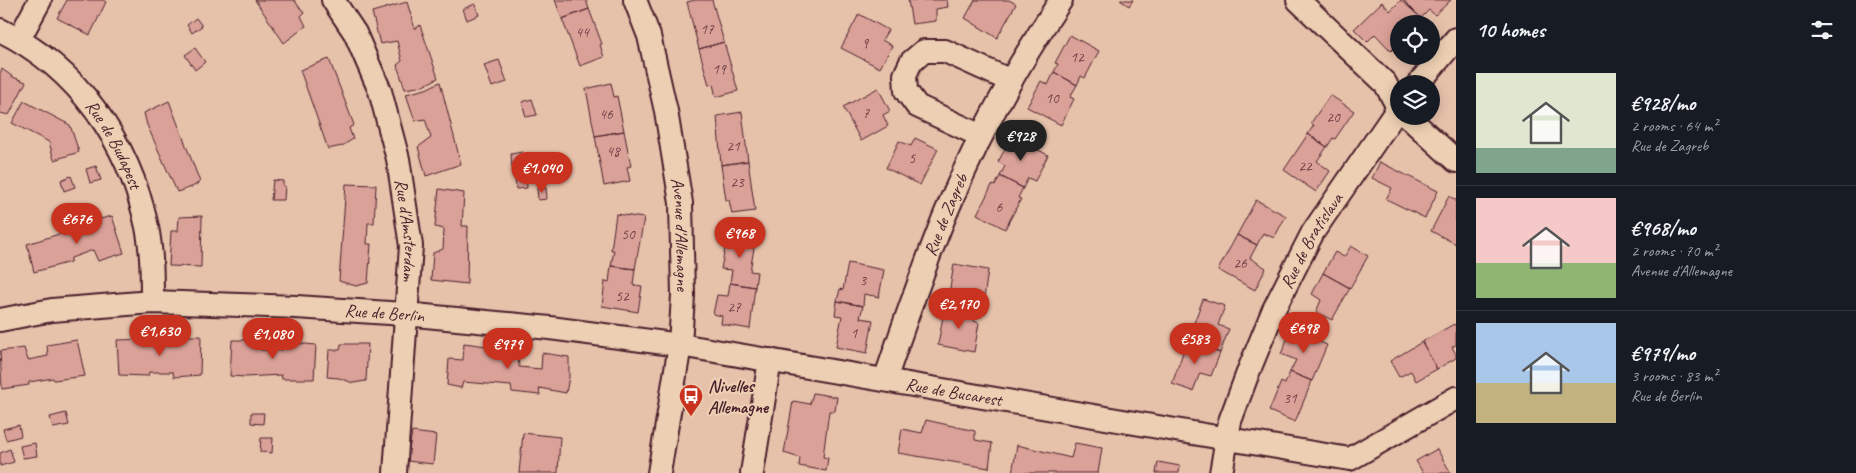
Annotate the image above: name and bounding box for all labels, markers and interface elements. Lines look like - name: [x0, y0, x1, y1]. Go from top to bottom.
- map controls: [1390, 15, 1440, 125]
- button: locate: [1390, 15, 1440, 65]
- icon: filters: [1808, 16, 1836, 44]
- text: 10 homes: [1476, 17, 1545, 43]
- house number: 17: [700, 20, 715, 39]
- house number: 44: [575, 23, 590, 42]
- house number: 9: [862, 34, 870, 53]
- house number: 12: [1070, 48, 1085, 67]
- house number: 19: [712, 60, 727, 79]
- button: layers: [1390, 75, 1440, 125]
- house number: 10: [1045, 89, 1060, 108]
- text: €928/mo: [1631, 90, 1695, 116]
- icon: home: [1516, 93, 1576, 153]
- street label: Rue de Budapest: [81, 95, 147, 194]
- house number: 7: [863, 104, 871, 123]
- house number: 46: [599, 105, 614, 124]
- house number: 20: [1326, 108, 1341, 127]
- text: 2 rooms · 64 m²: [1631, 116, 1717, 136]
- pin: €928: [991, 120, 1051, 162]
- text: €928: [1007, 126, 1035, 146]
- text: Rue de Zagreb: [1631, 136, 1708, 156]
- house number: 21: [726, 137, 741, 156]
- house number: 48: [606, 142, 621, 161]
- house number: 5: [909, 149, 917, 168]
- pin: €1,040: [501, 152, 583, 194]
- house number: 22: [1298, 157, 1313, 176]
- text: €1,040: [522, 158, 562, 178]
- street label: Rue de Zagreb: [919, 169, 973, 259]
- house number: 23: [730, 173, 745, 192]
- street label: Avenue d'Allemagne: [666, 176, 694, 292]
- street label: Rue d'Amsterdam: [390, 177, 422, 283]
- street label: Rue de Bratislava: [1275, 188, 1348, 292]
- house number: 6: [996, 198, 1004, 217]
- pin: €676: [47, 202, 107, 245]
- text: €676: [62, 209, 92, 229]
- text: €968/mo: [1631, 215, 1696, 241]
- pin: €968: [710, 216, 770, 259]
- icon: home: [1516, 218, 1576, 278]
- text: €968: [726, 223, 754, 243]
- house number: 50: [621, 225, 636, 244]
- text: 2 rooms · 70 m²: [1631, 241, 1717, 261]
- house number: 26: [1233, 254, 1248, 273]
- text: Avenue d'Allemagne: [1631, 261, 1732, 281]
- house number: 3: [860, 271, 868, 290]
- house number: 52: [615, 287, 630, 306]
- pin: €2,170: [918, 288, 1000, 330]
- text: €2,170: [939, 294, 979, 314]
- house number: 27: [727, 298, 742, 317]
- street label: Rue de Berlin: [344, 299, 426, 327]
- pin: €698: [1274, 312, 1334, 354]
- pin: €1,630: [119, 314, 201, 357]
- pin: €1,080: [232, 318, 314, 360]
- text: €698: [1290, 318, 1318, 338]
- text: €1,630: [140, 321, 180, 341]
- pin: €583: [1165, 322, 1225, 365]
- text: €1,080: [253, 324, 293, 344]
- house number: 1: [851, 324, 859, 343]
- pin: €979: [478, 328, 538, 370]
- text: €583: [1181, 329, 1209, 349]
- text: €979: [494, 334, 522, 354]
- text: €979/mo: [1631, 340, 1695, 366]
- icon: home: [1516, 343, 1576, 403]
- text: 3 rooms · 83 m²: [1631, 366, 1717, 386]
- street label: Rue de Bucarest: [904, 373, 1005, 411]
- place label: Nivelles Allemagne: [708, 375, 770, 418]
- bus stop icon: Nivelles Allemagne: [678, 383, 704, 417]
- text: Rue de Berlin: [1631, 386, 1702, 406]
- house number: 31: [1283, 389, 1298, 408]

